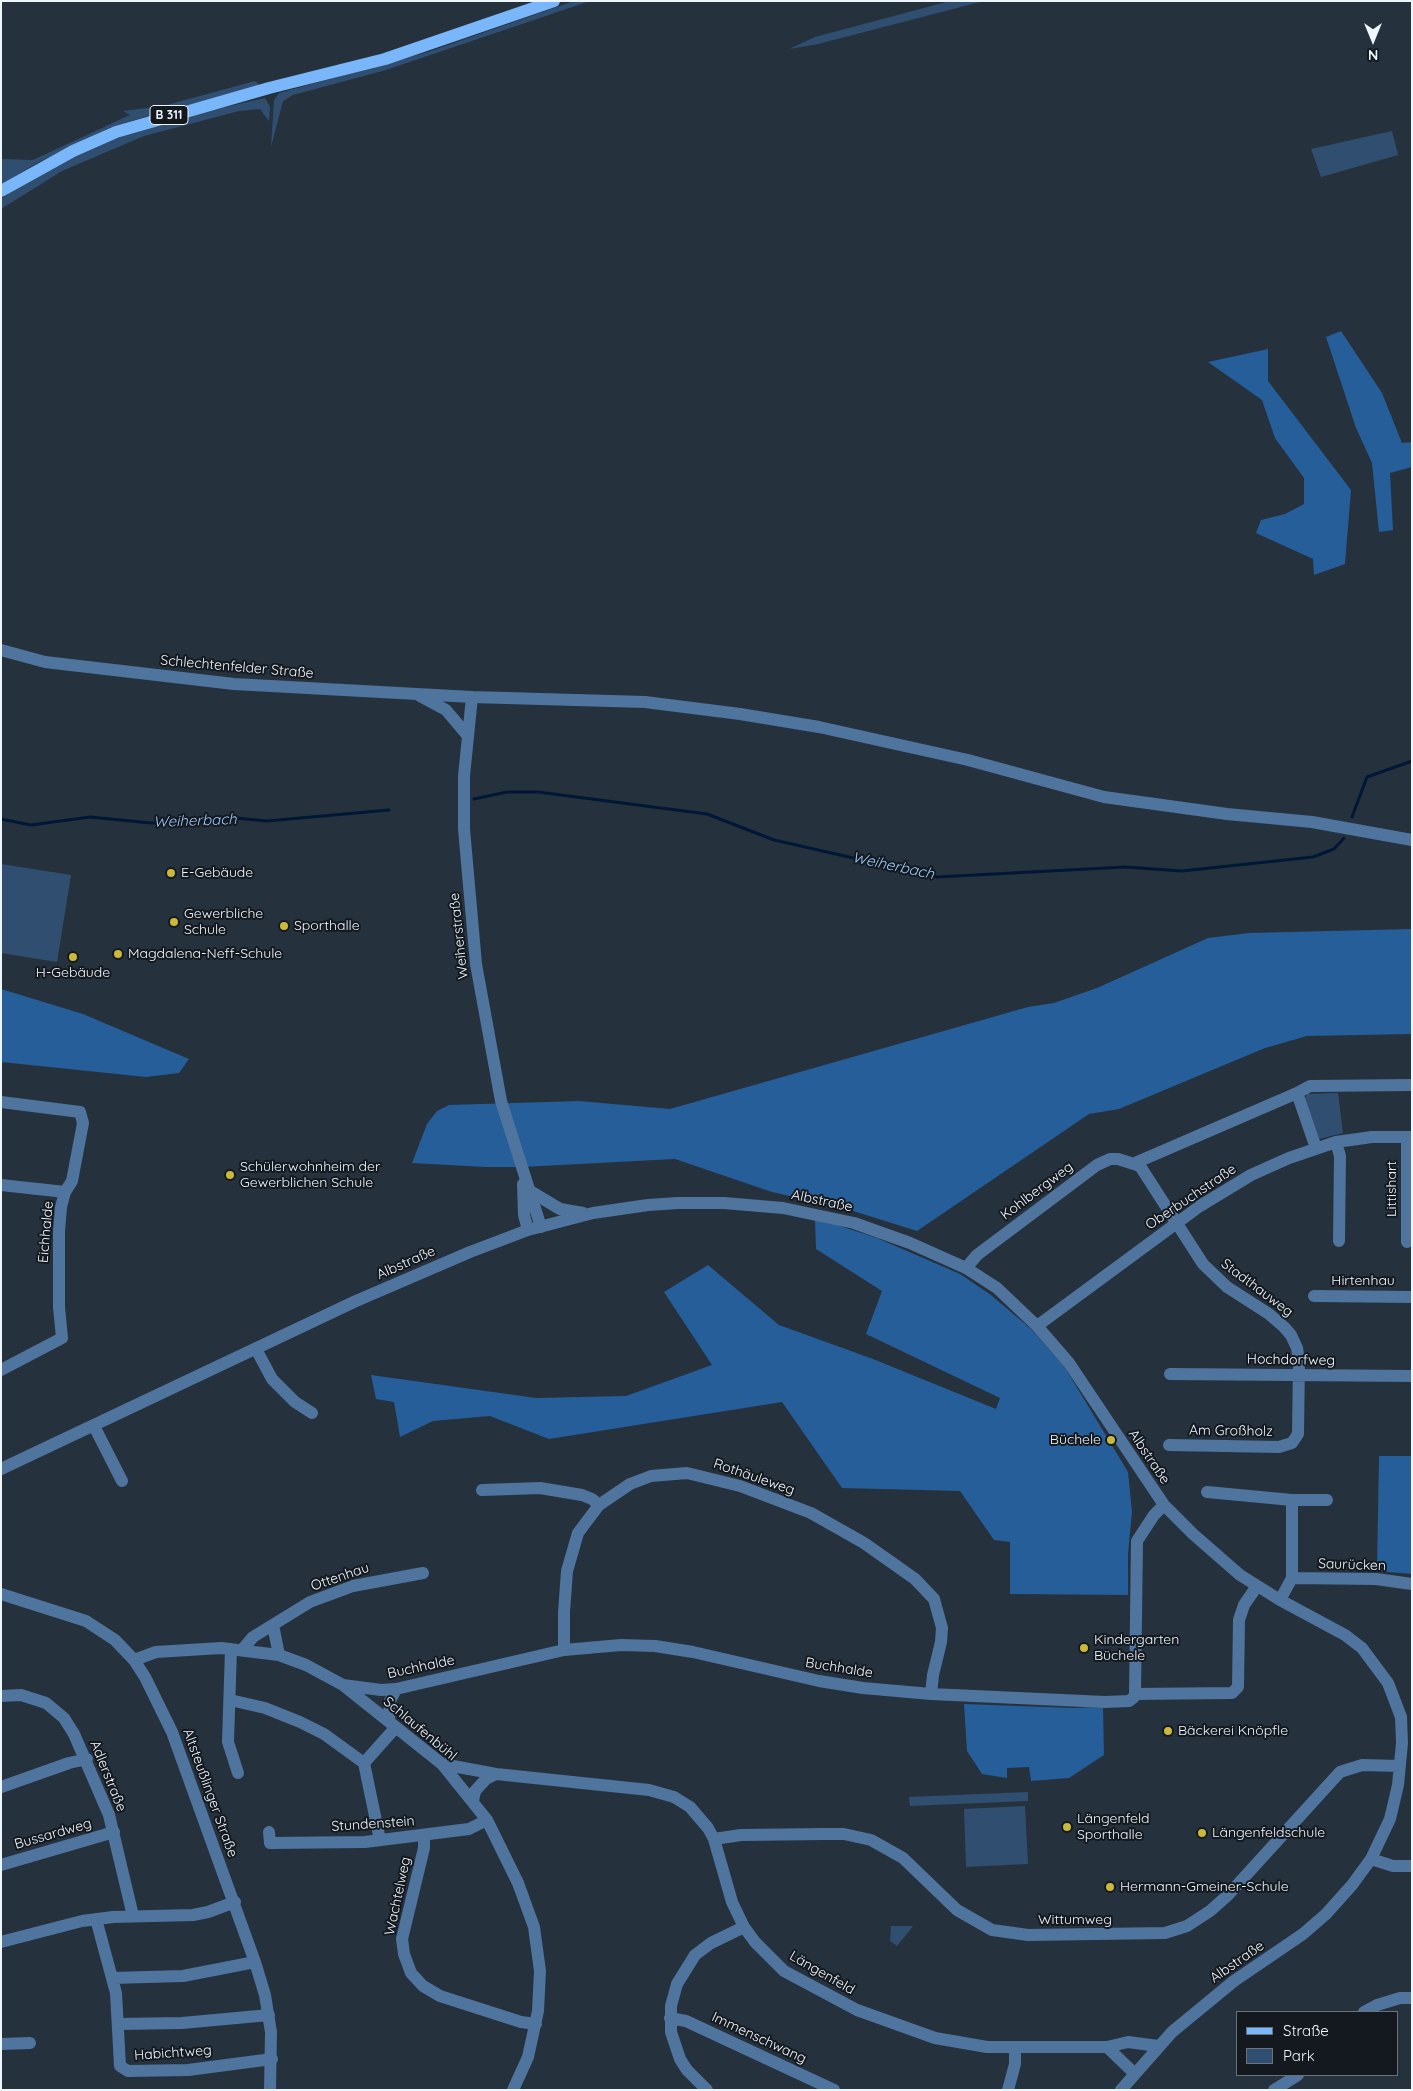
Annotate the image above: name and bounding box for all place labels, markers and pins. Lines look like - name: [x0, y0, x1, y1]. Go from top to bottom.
- place label: E-Gebäude: [181, 865, 253, 881]
- marker: E-Gebäude: [165, 867, 177, 879]
- place label: Gewerbliche Schule: [184, 906, 263, 939]
- marker: Gewerbliche Schule: [168, 916, 180, 928]
- place label: Sporthalle: [294, 918, 360, 934]
- marker: Sporthalle: [278, 920, 290, 932]
- place label: Magdalena-Neff-Schule: [128, 946, 282, 962]
- marker: Magdalena-Neff-Schule: [112, 948, 124, 960]
- marker: H-Gebäude: [67, 951, 79, 963]
- place label: H-Gebäude: [36, 965, 110, 981]
- place label: Schülerwohnheim der Gewerblichen Schule: [240, 1159, 380, 1192]
- marker: Schülerwohnheim der Gewerblichen Schule: [224, 1169, 236, 1181]
- place label: Büchele: [1050, 1432, 1101, 1448]
- marker: Büchele: [1105, 1434, 1117, 1446]
- place label: Kindergarten Büchele: [1094, 1632, 1179, 1664]
- marker: Kindergarten Büchele: [1078, 1642, 1090, 1654]
- place label: Bäckerei Knöpfle: [1178, 1723, 1288, 1739]
- marker: Bäckerei Knöpfle: [1162, 1725, 1174, 1737]
- place label: Längenfeld Sporthalle: [1077, 1811, 1149, 1844]
- marker: Längenfeld Sporthalle: [1061, 1821, 1073, 1833]
- place label: Längenfeldschule: [1212, 1825, 1325, 1841]
- marker: Längenfeldschule: [1196, 1827, 1208, 1839]
- place label: Hermann-Gmeiner-Schule: [1120, 1879, 1289, 1895]
- marker: Hermann-Gmeiner-Schule: [1104, 1881, 1116, 1893]

